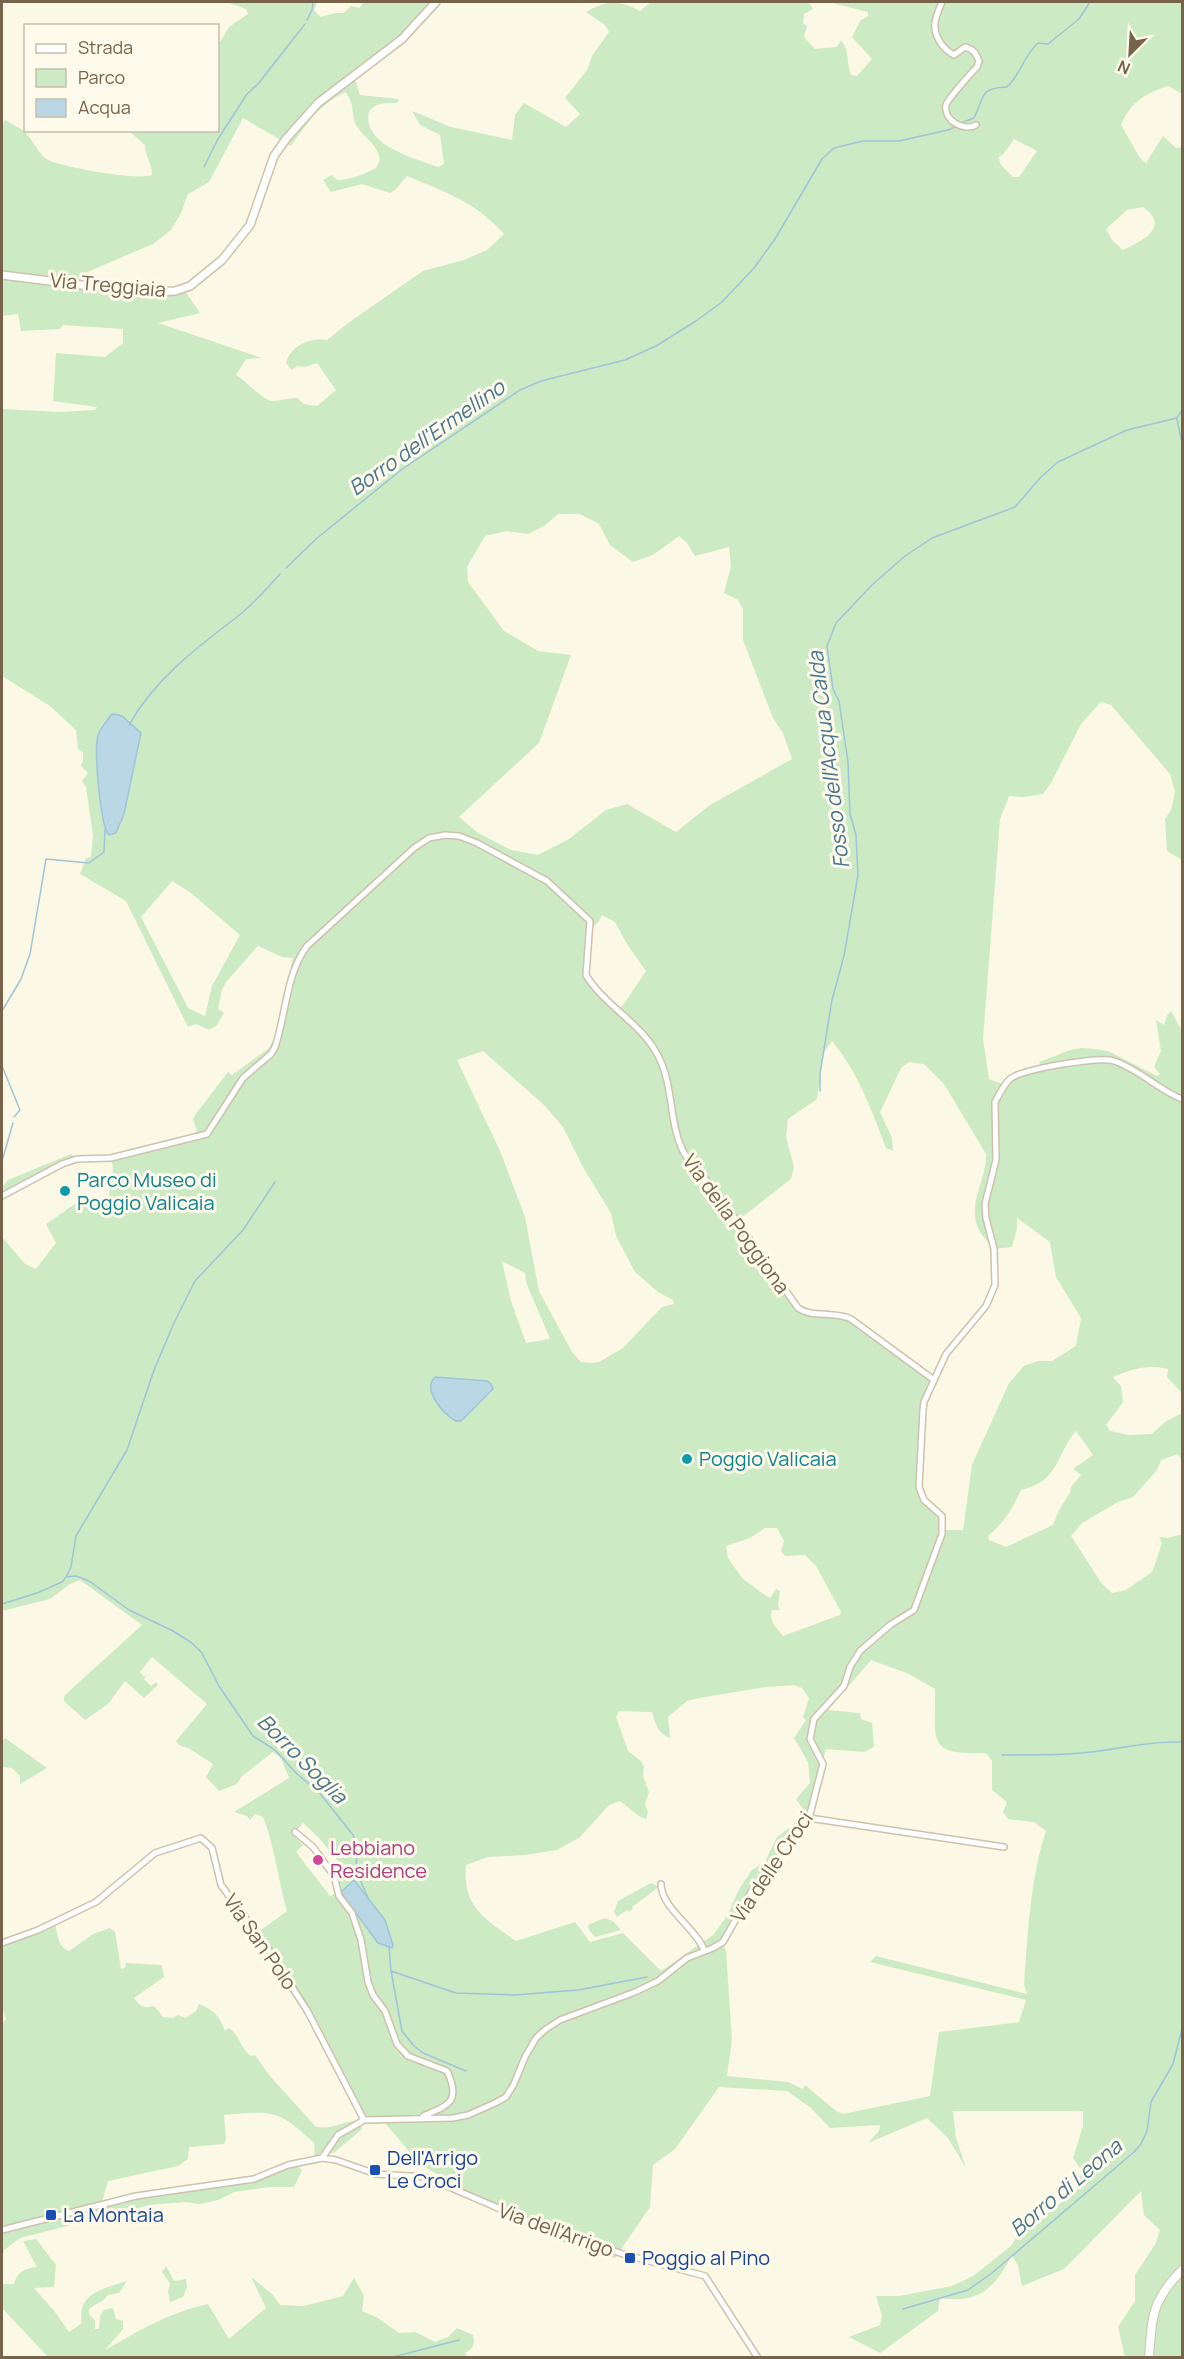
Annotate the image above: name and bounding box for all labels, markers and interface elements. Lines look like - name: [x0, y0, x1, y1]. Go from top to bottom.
- legend: [24, 24, 219, 132]
- north arrow: [1100, 24, 1160, 84]
- text: Strada: [78, 35, 133, 59]
- text: N: [1114, 55, 1134, 80]
- text: Parco: [78, 65, 125, 89]
- text: Acqua: [78, 95, 131, 119]
- street label: Via Treggiaia: [49, 266, 167, 303]
- water label: Borro dell'Ermellino: [343, 372, 511, 502]
- water label: Fosso dell'Acqua Calda: [801, 649, 855, 870]
- street label: Via della Poggiona: [677, 1148, 796, 1299]
- place label: Parco Museo di Poggio Valicaia: [77, 1166, 217, 1216]
- marker: Parco Museo di Poggio Valicaia: [58, 1184, 72, 1198]
- place label: Poggio Valicaia: [699, 1445, 837, 1472]
- marker: Poggio Valicaia: [680, 1452, 694, 1466]
- water label: Borro Soglia: [252, 1707, 355, 1810]
- street label: Via delle Croci: [724, 1806, 819, 1928]
- place label: Lebbiano Residence: [330, 1834, 427, 1884]
- marker: Lebbiano Residence: [311, 1853, 325, 1867]
- street label: Via San Polo: [217, 1888, 303, 1995]
- water label: Borro di Leona: [1004, 2131, 1128, 2242]
- place label: Dell'Arrigo Le Croci: [387, 2144, 478, 2194]
- marker: Dell'Arrigo Le Croci: [368, 2163, 382, 2177]
- street label: Via dell'Arrigo: [495, 2196, 618, 2263]
- place label: La Montaia: [63, 2201, 164, 2228]
- marker: La Montaia: [44, 2208, 58, 2222]
- place label: Poggio al Pino: [642, 2244, 770, 2271]
- marker: Poggio al Pino: [623, 2251, 637, 2265]

